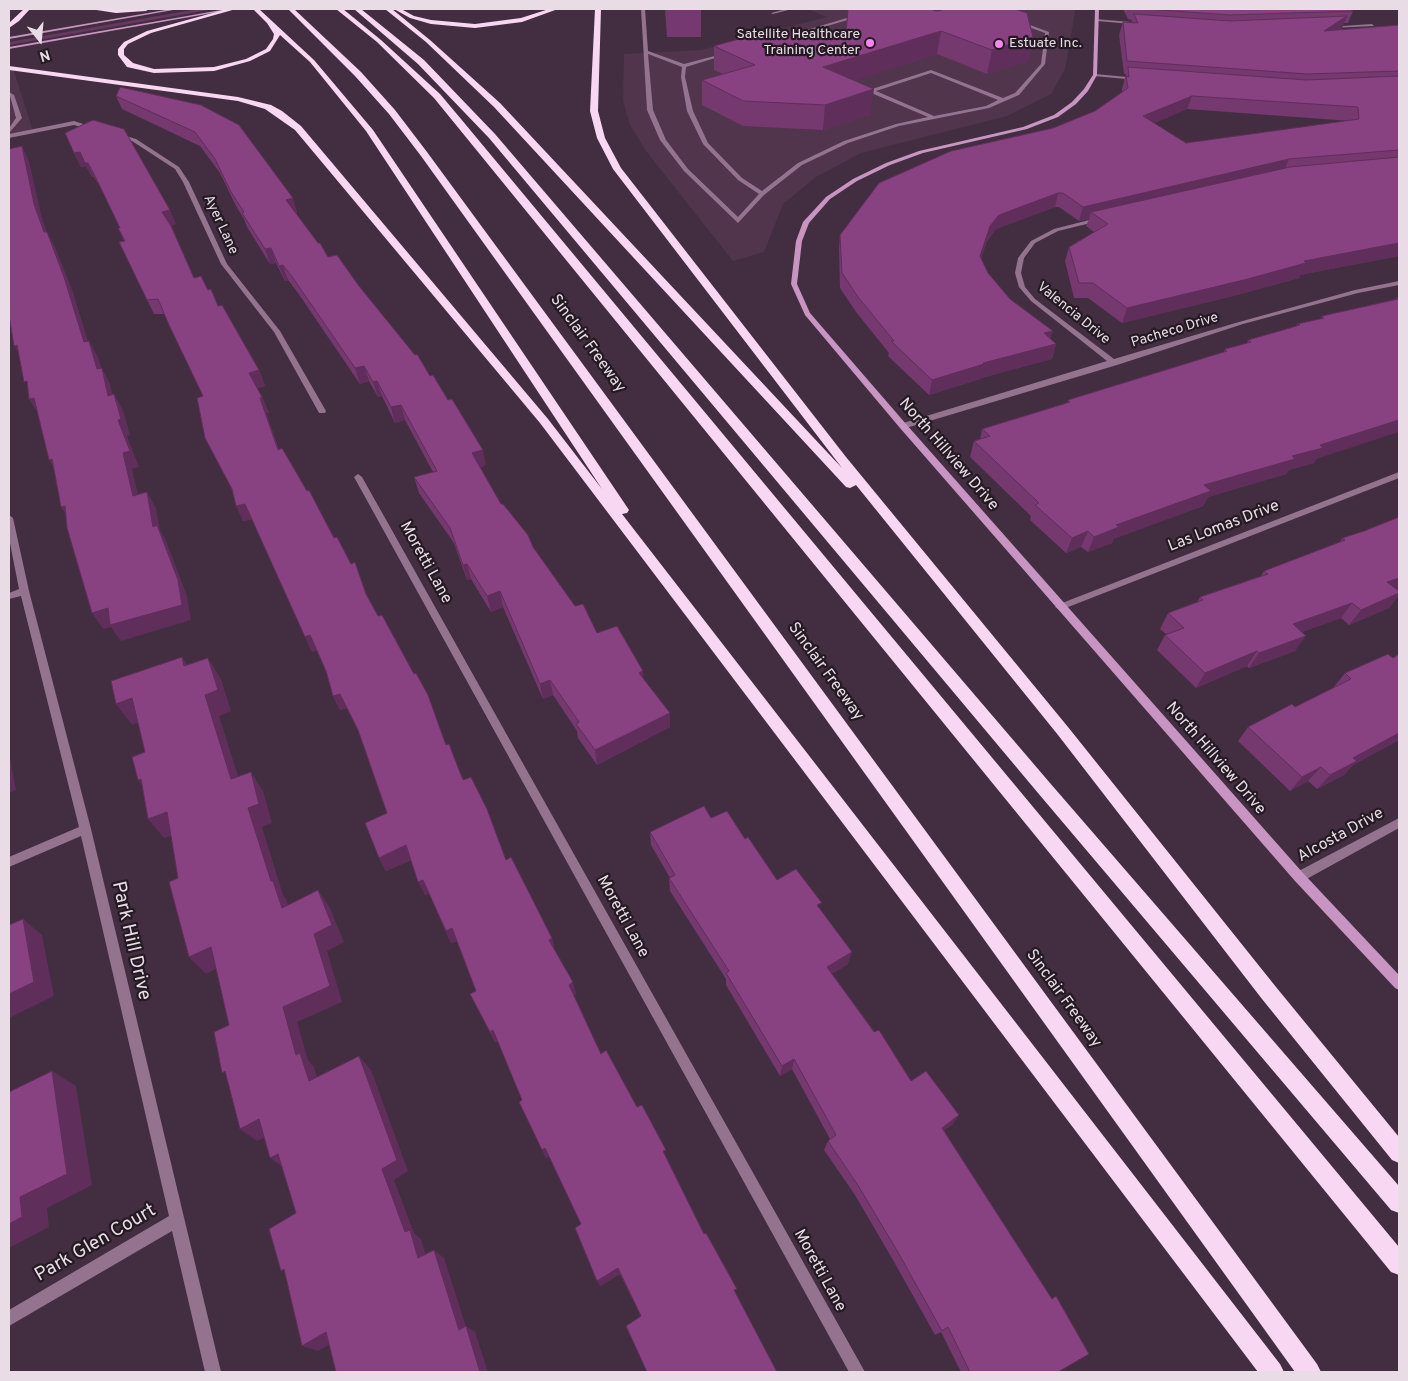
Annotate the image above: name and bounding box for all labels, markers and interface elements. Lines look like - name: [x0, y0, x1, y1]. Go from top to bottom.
- north arrow: [15, 15, 65, 65]
- place label: Satellite Healthcare Training Center: [736, 27, 860, 59]
- place label: Estuate Inc.: [1009, 36, 1082, 52]
- marker: Satellite Healthcare Training Center: [864, 37, 876, 49]
- marker: Estuate Inc.: [993, 38, 1005, 50]
- text: N: [37, 45, 52, 64]
- street label: Ayer Lane: [199, 193, 241, 257]
- street label: Valencia Drive: [1033, 279, 1113, 349]
- street label: Sinclair Freeway: [545, 291, 629, 397]
- street label: Pacheco Drive: [1129, 310, 1221, 352]
- street label: North Hillview Drive: [894, 395, 1002, 515]
- street label: Las Lomas Drive: [1166, 497, 1282, 557]
- street label: Moretti Lane: [395, 519, 455, 607]
- street label: Sinclair Freeway: [783, 619, 867, 725]
- street label: North Hillview Drive: [1161, 699, 1269, 819]
- street label: Alcosta Drive: [1295, 805, 1387, 867]
- street label: Moretti Lane: [592, 873, 652, 961]
- street label: Park Hill Drive: [105, 879, 155, 1003]
- street label: Sinclair Freeway: [1021, 946, 1105, 1052]
- street label: Park Glen Court: [31, 1200, 161, 1288]
- street label: Moretti Lane: [789, 1227, 849, 1315]

